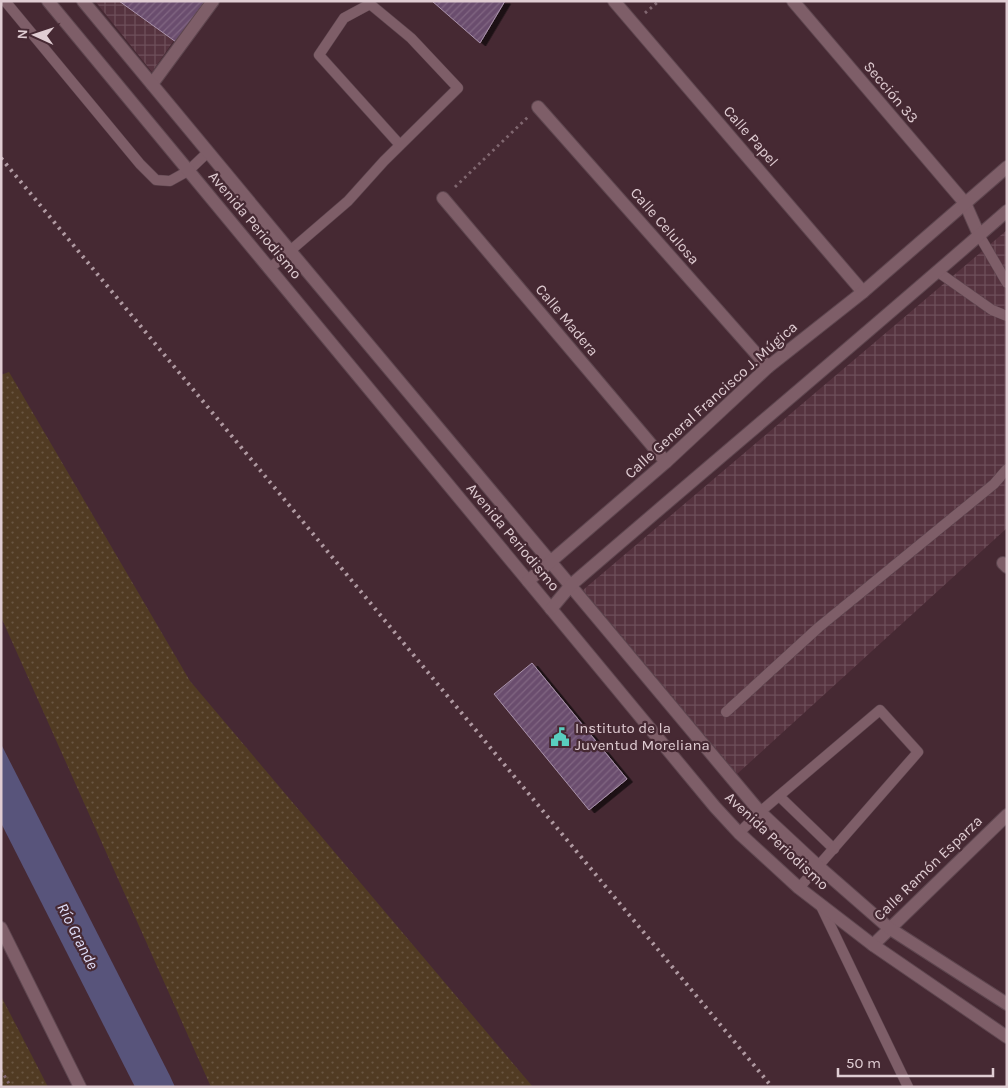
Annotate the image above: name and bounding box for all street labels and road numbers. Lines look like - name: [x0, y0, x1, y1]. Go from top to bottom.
- street label: Sección 33: [860, 57, 922, 127]
- street label: Calle Papel: [720, 102, 782, 170]
- street label: Avenida Periodismo: [205, 167, 305, 283]
- street label: Calle Celulosa: [627, 184, 703, 268]
- street label: Calle Madera: [532, 280, 602, 360]
- street label: Calle General Francisco J. Múgica: [621, 318, 801, 482]
- street label: Avenida Periodismo: [463, 479, 563, 595]
- street label: Avenida Periodismo: [721, 788, 833, 894]
- street label: Calle Ramón Esparza: [870, 812, 986, 924]

